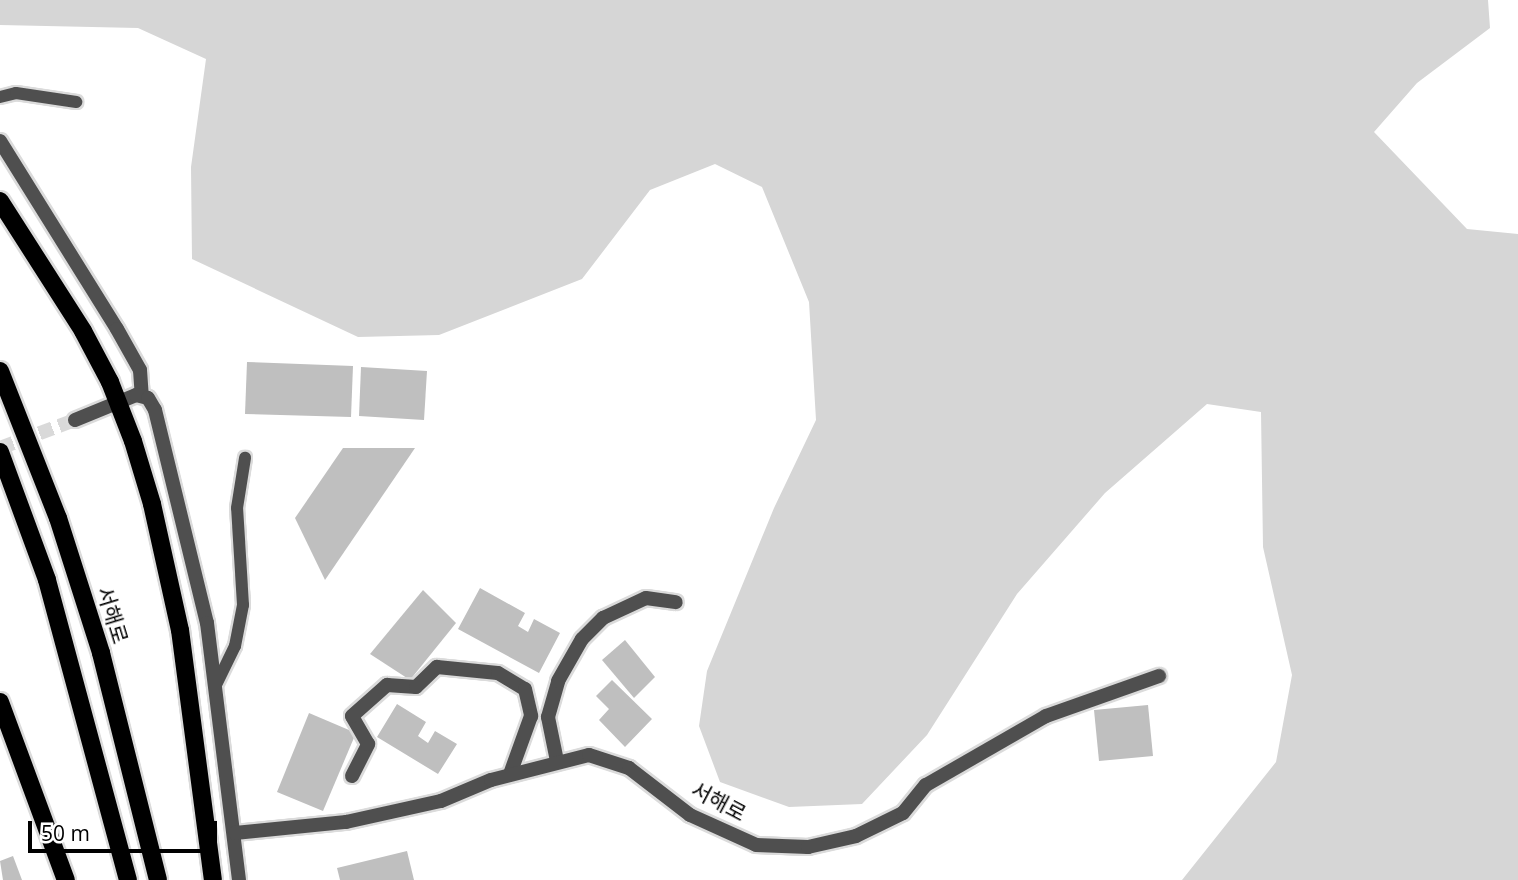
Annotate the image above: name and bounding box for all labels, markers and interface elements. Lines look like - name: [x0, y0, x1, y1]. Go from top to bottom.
- street label: 서해로: [92, 584, 134, 646]
- street label: 서해로: [687, 776, 751, 826]
- scale bar: [32, 806, 220, 850]
- text: 50 m: [41, 819, 90, 847]

